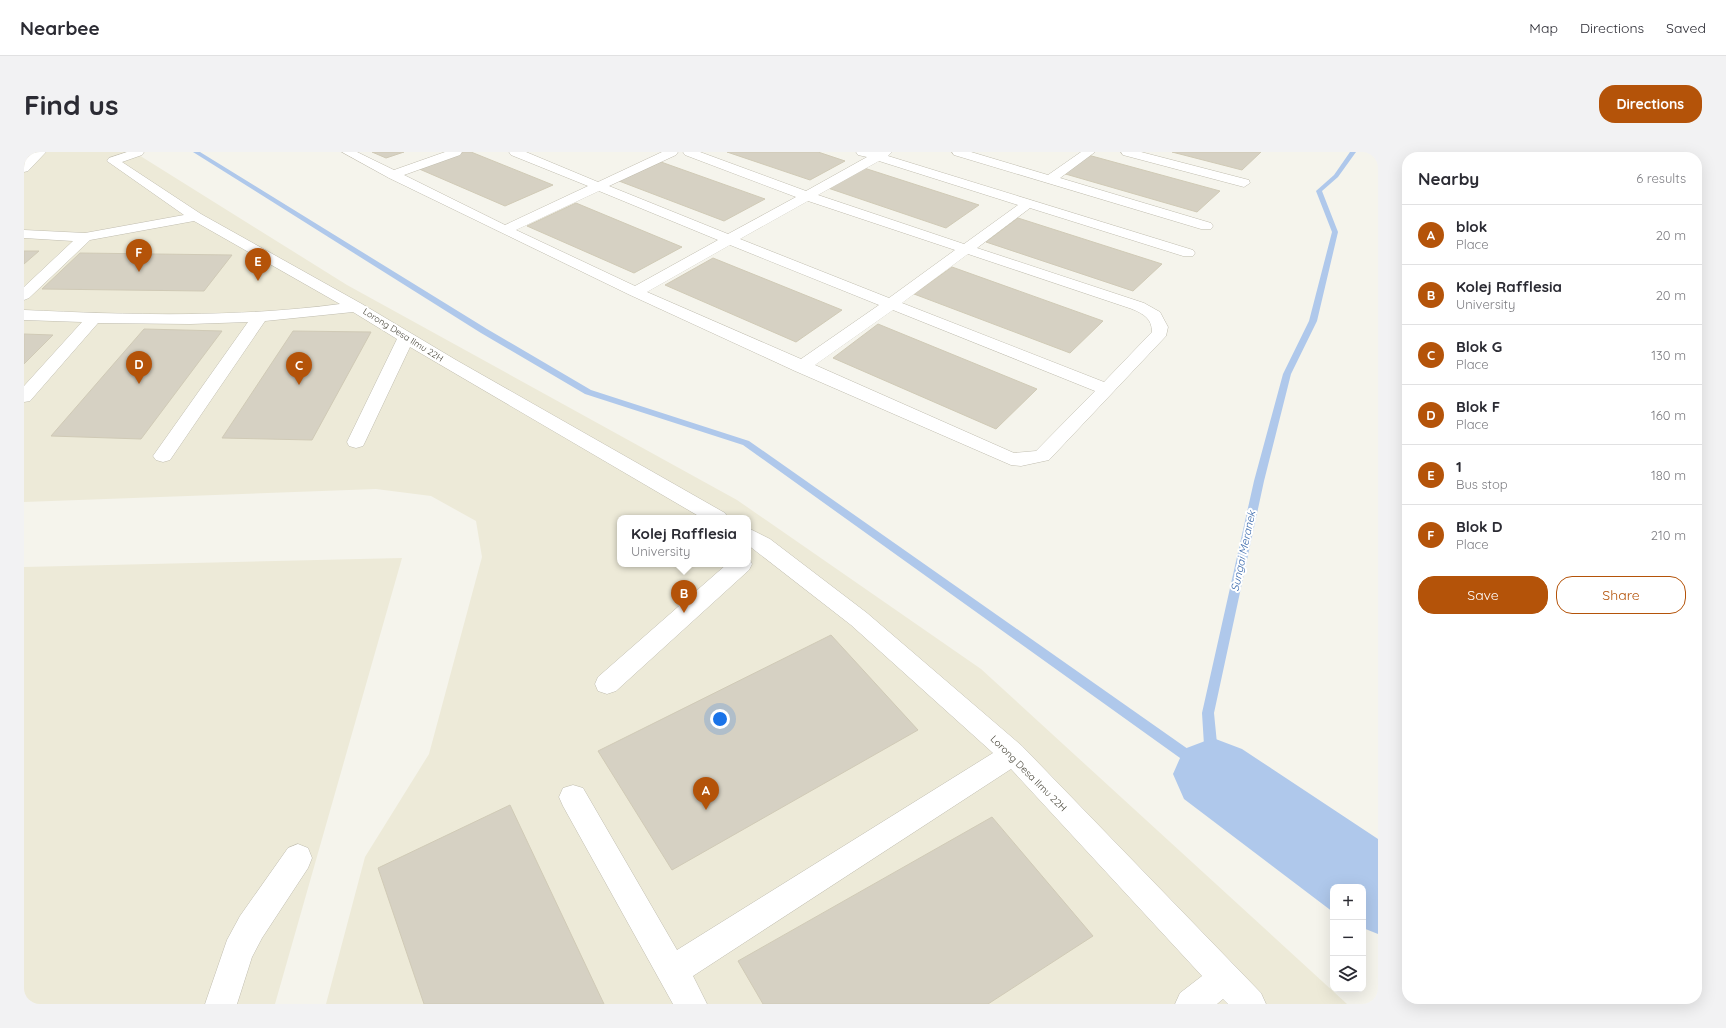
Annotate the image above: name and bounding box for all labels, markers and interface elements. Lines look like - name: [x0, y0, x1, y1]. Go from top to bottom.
- text: Nearbee: [20, 16, 100, 40]
- text: Map: [1529, 19, 1558, 37]
- text: Directions: [1580, 19, 1644, 37]
- text: Saved: [1666, 19, 1706, 37]
- button: Directions: [1599, 85, 1702, 123]
- text: Find us: [24, 87, 118, 122]
- text: Nearby: [1418, 168, 1479, 189]
- text: 6 results: [1636, 170, 1686, 186]
- text: blok: [1456, 217, 1487, 236]
- text: A: [1427, 227, 1435, 243]
- text: 20 m: [1656, 227, 1686, 243]
- text: Place: [1456, 236, 1489, 252]
- pin: F: [126, 239, 152, 272]
- pin: E: [245, 248, 271, 281]
- text: Kolej Rafflesia: [1456, 277, 1562, 296]
- text: B: [1427, 287, 1435, 303]
- text: 20 m: [1656, 287, 1686, 303]
- text: University: [1456, 296, 1515, 312]
- street label: Lorong Desa Ilmu 22H: [361, 305, 445, 364]
- text: Blok G: [1456, 337, 1502, 356]
- text: C: [1427, 347, 1435, 363]
- text: 130 m: [1651, 347, 1686, 363]
- pin: D: [126, 351, 152, 384]
- pin: C: [286, 352, 312, 385]
- text: Place: [1456, 356, 1489, 372]
- text: Blok F: [1456, 397, 1500, 416]
- text: D: [1426, 407, 1436, 423]
- text: 160 m: [1651, 407, 1686, 423]
- text: Place: [1456, 416, 1489, 432]
- text: 1: [1456, 457, 1462, 476]
- text: E: [1427, 467, 1435, 483]
- text: 180 m: [1651, 467, 1686, 483]
- text: Bus stop: [1456, 476, 1508, 492]
- water label: Sungai Meranek: [1228, 508, 1259, 593]
- popup: [617, 515, 751, 567]
- text: Blok D: [1456, 517, 1503, 536]
- text: Kolej Rafflesia: [631, 524, 737, 543]
- text: F: [1427, 527, 1435, 543]
- text: 210 m: [1651, 527, 1686, 543]
- text: Place: [1456, 536, 1489, 552]
- text: University: [631, 543, 690, 559]
- button: Save: [1418, 576, 1548, 614]
- button: Share: [1556, 576, 1686, 614]
- pin: B: [671, 580, 697, 613]
- your location: [710, 709, 730, 729]
- street label: Lorong Desa Ilmu 22H: [988, 732, 1070, 814]
- pin: A: [693, 777, 719, 810]
- map controls: [1330, 884, 1366, 992]
- button: +: [1330, 884, 1366, 920]
- button: −: [1330, 920, 1366, 956]
- button: layers: [1330, 956, 1366, 992]

